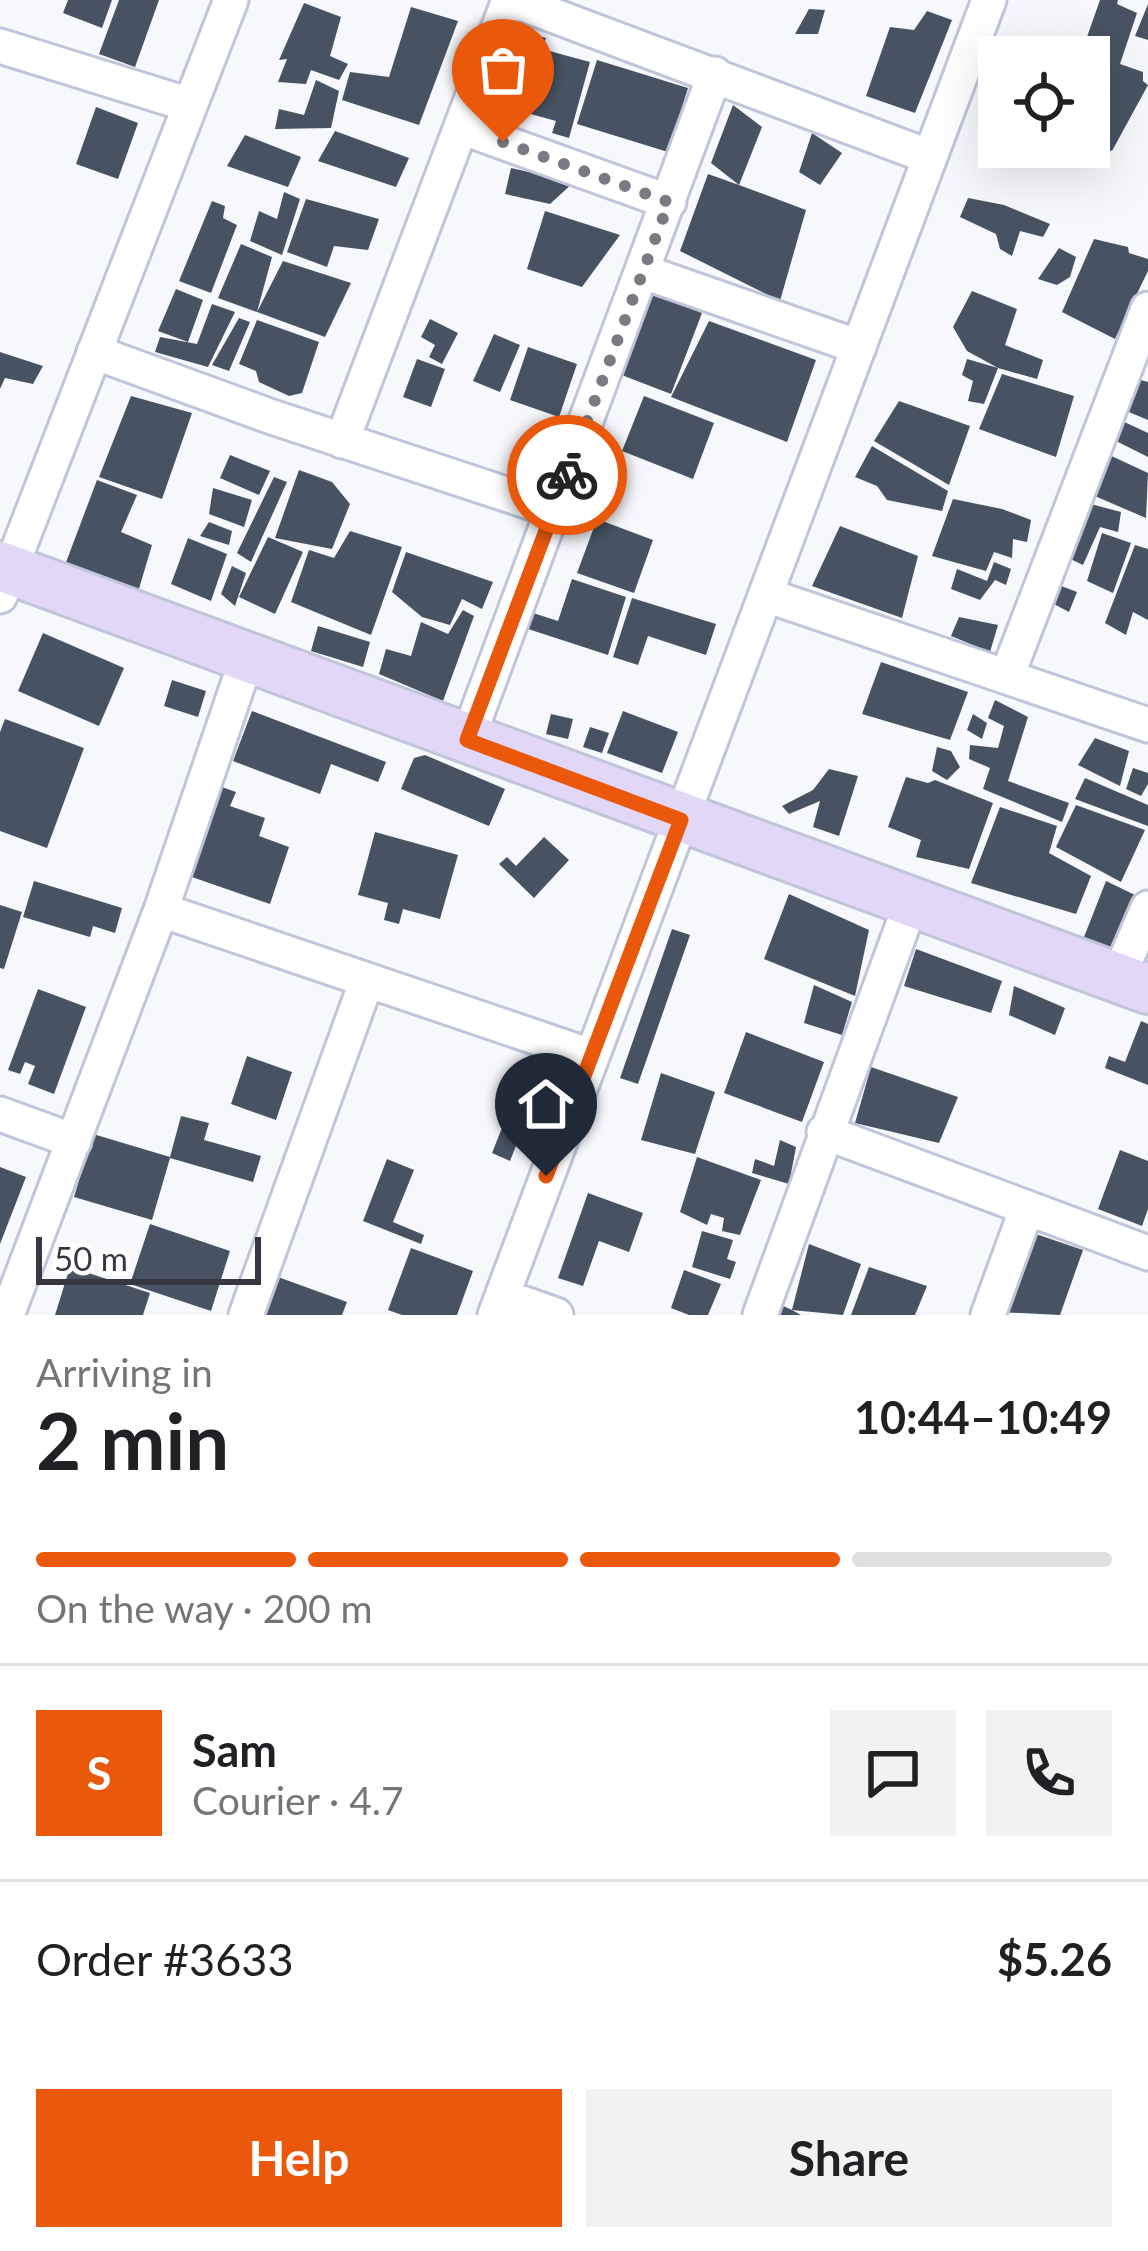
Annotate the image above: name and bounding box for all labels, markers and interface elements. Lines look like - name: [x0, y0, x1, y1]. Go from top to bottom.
- pin: [452, 19, 554, 142]
- map controls: [978, 36, 1110, 168]
- button: locate: [978, 36, 1110, 168]
- icon: bag: [470, 37, 536, 103]
- courier: [507, 415, 627, 535]
- icon: bike: [534, 442, 600, 508]
- pin: [495, 1053, 597, 1176]
- icon: home: [513, 1071, 579, 1137]
- scale bar: [36, 1231, 261, 1284]
- text: 50 m: [54, 1238, 128, 1278]
- text: Arriving in: [36, 1349, 213, 1395]
- text: 10:44–10:49: [854, 1390, 1112, 1444]
- text: 2 min: [36, 1393, 229, 1487]
- text: On the way · 200 m: [36, 1585, 373, 1631]
- button: chat: [830, 1710, 956, 1836]
- button: phone: [986, 1710, 1112, 1836]
- text: Sam: [192, 1723, 277, 1777]
- text: S: [87, 1746, 111, 1800]
- text: Courier · 4.7: [192, 1777, 404, 1823]
- text: Order #3633: [36, 1932, 294, 1986]
- text: $5.26: [997, 1932, 1112, 1986]
- button: Help: [36, 2089, 562, 2227]
- button: Share: [586, 2089, 1112, 2227]

